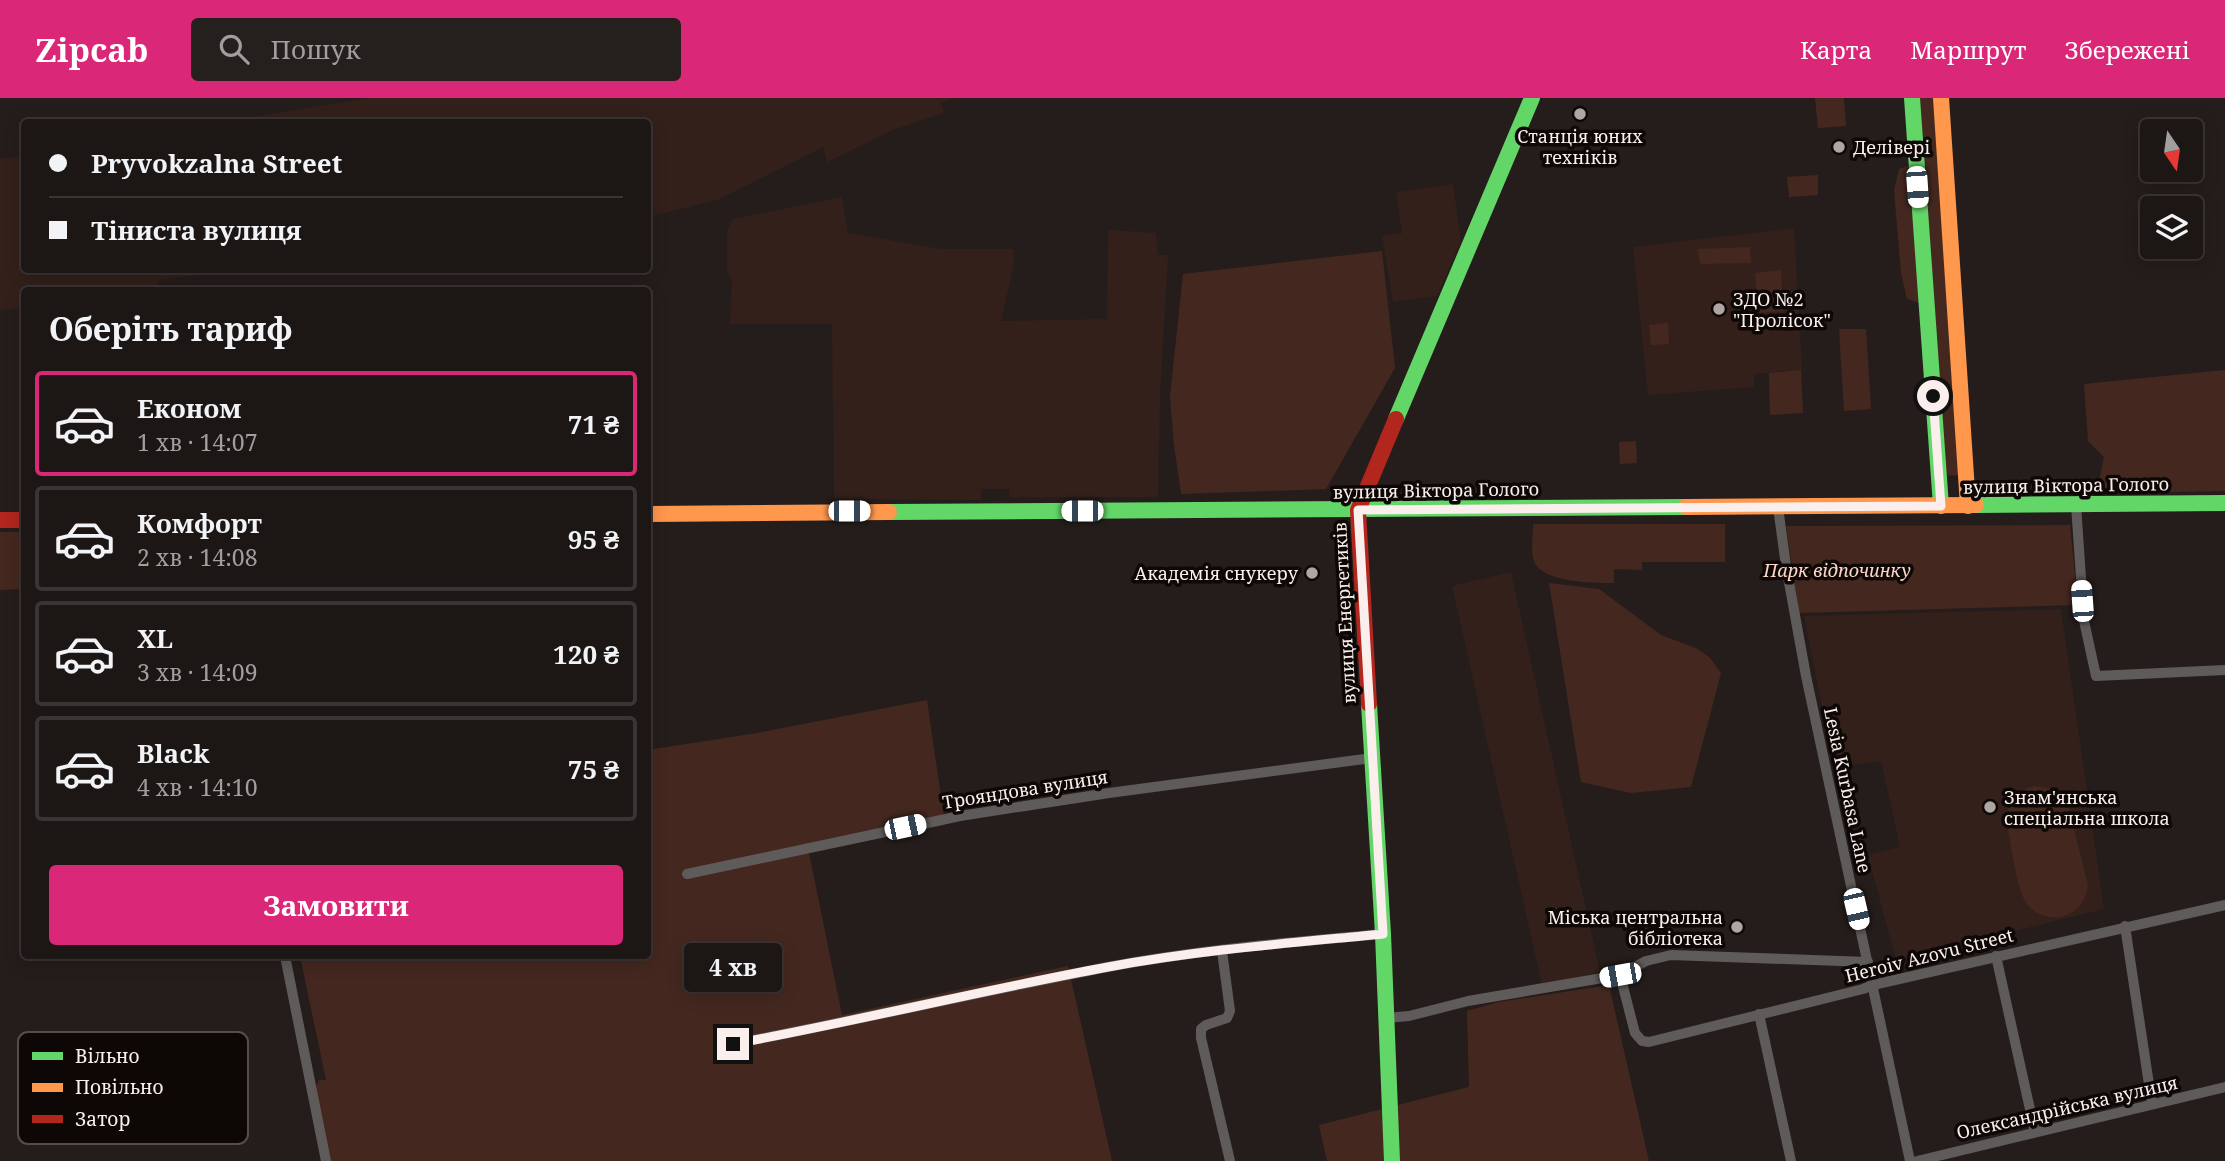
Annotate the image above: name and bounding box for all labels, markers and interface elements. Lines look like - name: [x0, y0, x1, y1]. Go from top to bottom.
- search box: [191, 18, 681, 81]
- text: Zipcab: [35, 27, 149, 72]
- icon: search: [215, 30, 253, 68]
- text: Пошук: [271, 31, 361, 67]
- text: Карта: [1800, 33, 1872, 66]
- text: Маршрут: [1910, 33, 2026, 66]
- text: Збережені: [2064, 33, 2190, 66]
- marker: Станція юних техніків: [1572, 106, 1588, 122]
- north arrow: [2140, 119, 2203, 182]
- map controls: [2140, 119, 2203, 259]
- place label: Станція юних техніків: [1517, 124, 1643, 169]
- place label: Делівері: [1853, 135, 1930, 159]
- marker: Делівері: [1831, 139, 1847, 155]
- text: Pryvokzalna Street: [91, 145, 342, 181]
- car: [1906, 165, 1929, 209]
- button: layers: [2140, 196, 2203, 259]
- text: Тіниста вулиця: [91, 212, 302, 248]
- place label: ЗДО №2 "Пролісок": [1733, 287, 1831, 332]
- marker: ЗДО №2 "Пролісок": [1711, 301, 1727, 317]
- text: Оберіть тариф: [49, 307, 293, 350]
- route start: [1917, 380, 1949, 412]
- text: Економ: [137, 390, 241, 426]
- icon: car: [53, 392, 116, 455]
- text: 71 ₴: [568, 406, 619, 442]
- text: 1 хв · 14:07: [137, 426, 258, 458]
- street label: вулиця Віктора Голого: [1963, 471, 2169, 499]
- street label: вулиця Віктора Голого: [1333, 476, 1539, 504]
- car: [829, 501, 871, 522]
- car: [1062, 501, 1104, 522]
- text: Комфорт: [137, 505, 262, 541]
- icon: car: [53, 507, 116, 570]
- text: 95 ₴: [568, 521, 619, 557]
- street label: вулиця Енергетиків: [1327, 522, 1361, 704]
- text: 2 хв · 14:08: [137, 541, 258, 573]
- park label: Парк відпочинку: [1762, 558, 1911, 582]
- place label: Академія снукеру: [1135, 561, 1299, 585]
- marker: Академія снукеру: [1304, 565, 1320, 581]
- car: [2071, 579, 2094, 623]
- text: XL: [137, 620, 173, 656]
- icon: car: [53, 622, 116, 685]
- text: 120 ₴: [553, 636, 619, 672]
- text: 3 хв · 14:09: [137, 656, 258, 688]
- street label: Lesia Kurbasa Lane: [1819, 705, 1877, 875]
- text: Black: [137, 735, 210, 771]
- icon: car: [53, 737, 116, 800]
- text: 75 ₴: [568, 751, 619, 787]
- street label: Трояндова вулиця: [940, 764, 1110, 814]
- text: 4 хв · 14:10: [137, 771, 258, 803]
- place label: Знам'янська спеціальна школа: [2004, 785, 2170, 830]
- marker: Знам'янська спеціальна школа: [1982, 799, 1998, 815]
- car: [883, 812, 928, 842]
- button: Замовити: [49, 865, 623, 945]
- car: [1842, 886, 1871, 932]
- place label: Міська центральна бібліотека: [1548, 905, 1723, 950]
- marker: Міська центральна бібліотека: [1729, 919, 1745, 935]
- street label: Heroiv Azovu Street: [1842, 922, 2016, 988]
- callout: 4 хв: [684, 942, 782, 992]
- text: 4 хв: [709, 951, 757, 983]
- car: [1598, 961, 1643, 989]
- route end: [717, 1028, 749, 1060]
- legend: [18, 1032, 248, 1144]
- text: Вільно: [75, 1043, 140, 1069]
- street label: Олександрійська вулиця: [1954, 1070, 2180, 1144]
- text: Повільно: [75, 1074, 164, 1100]
- text: Затор: [75, 1106, 130, 1132]

